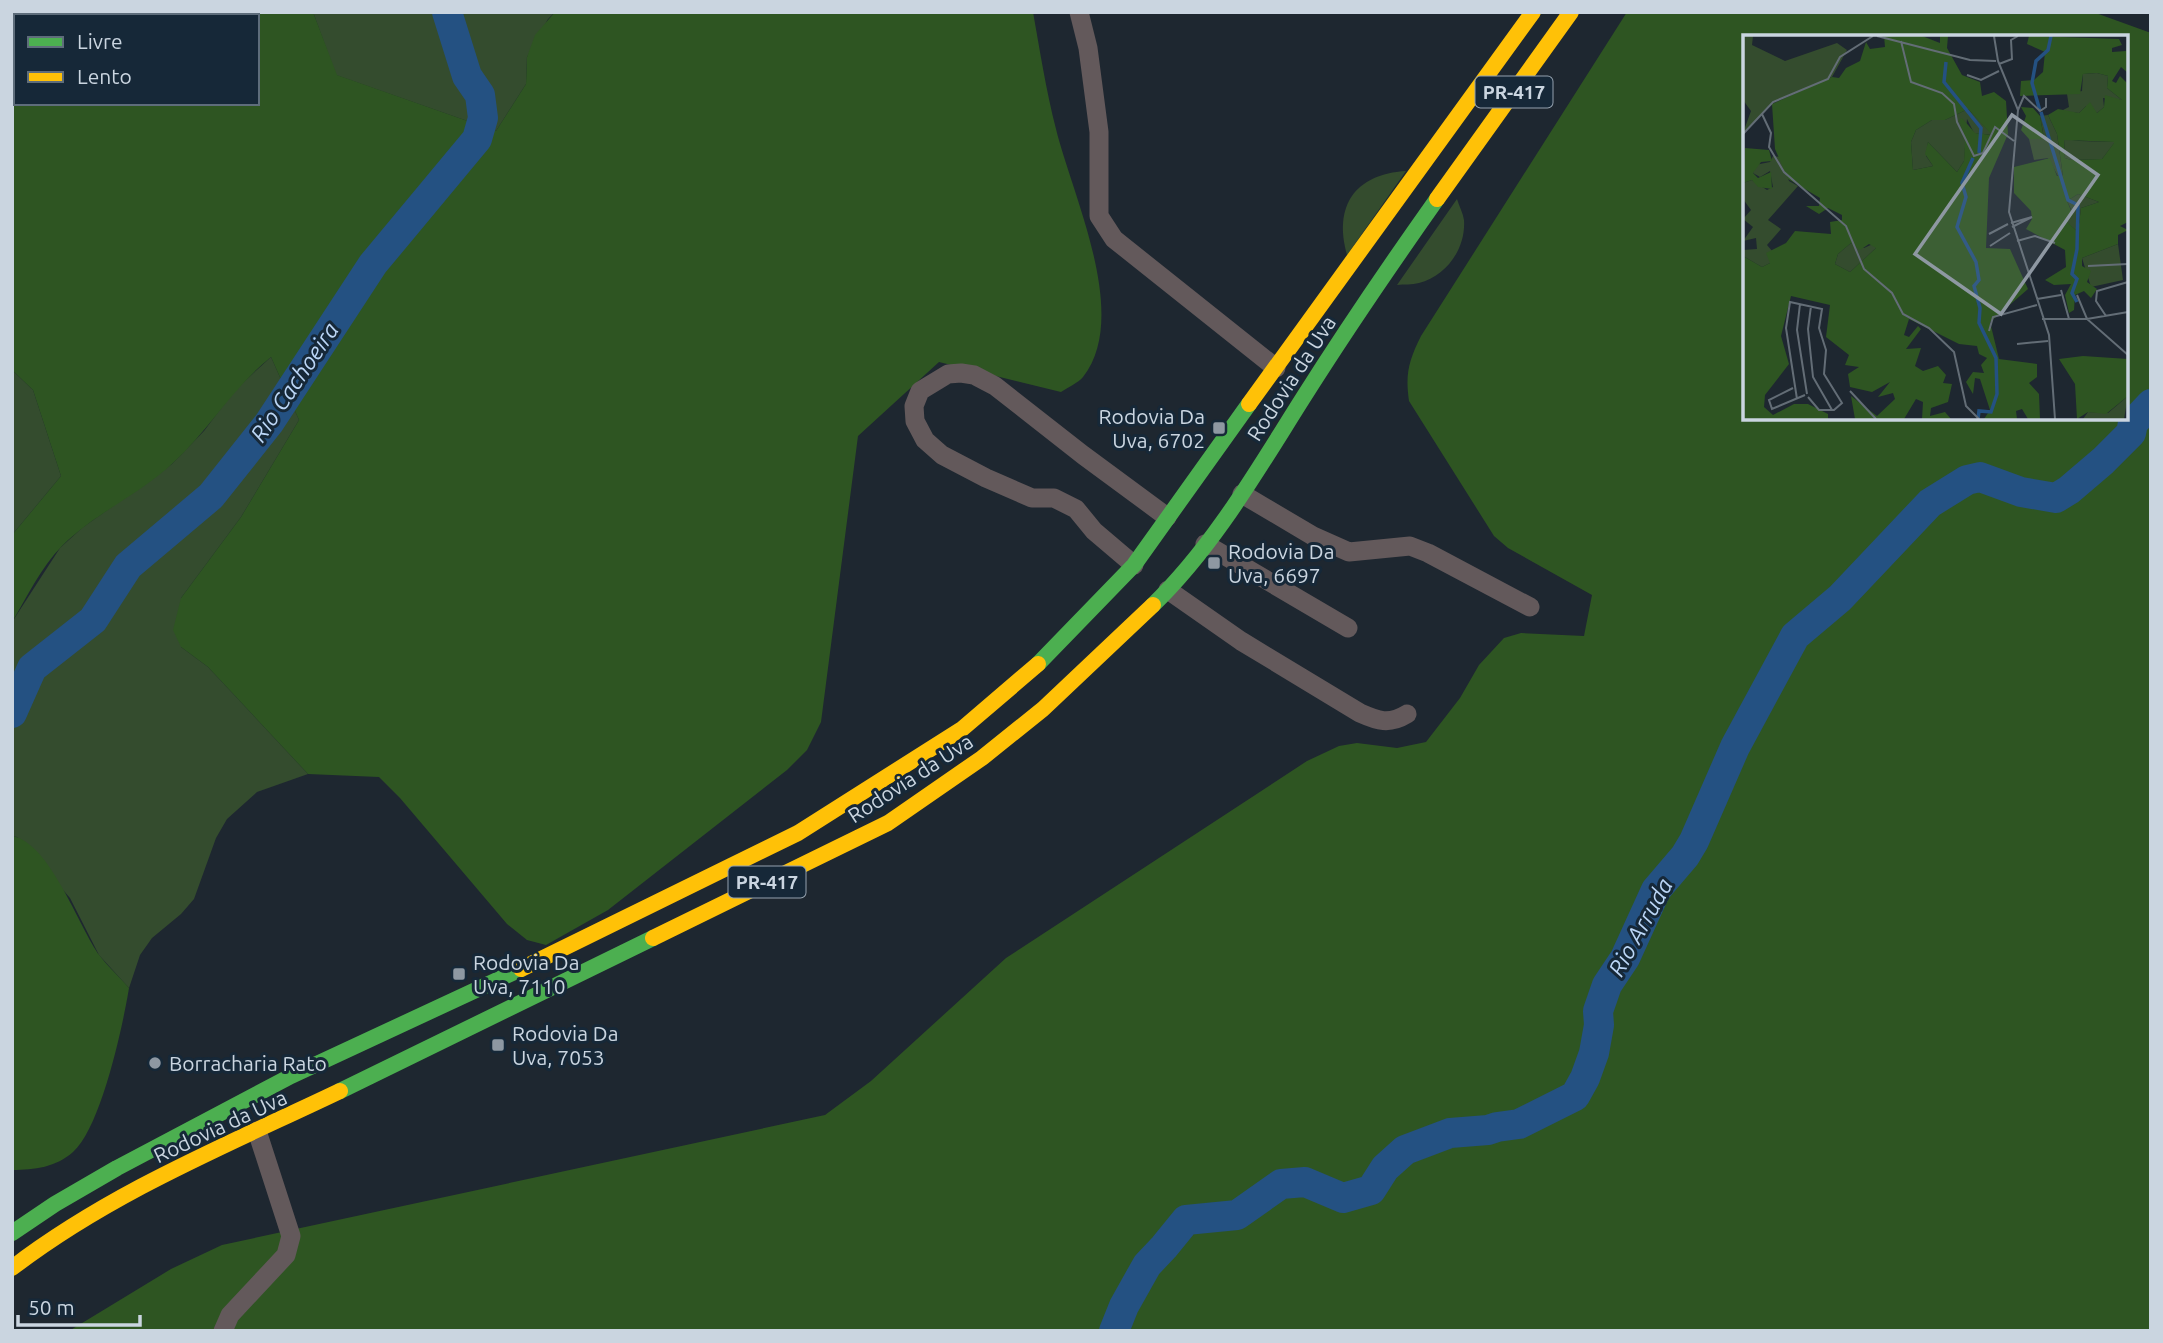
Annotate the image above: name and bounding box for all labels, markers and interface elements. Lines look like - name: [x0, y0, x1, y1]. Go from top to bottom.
- legend: [14, 14, 259, 105]
- text: Livre: [77, 29, 123, 53]
- inset map: [1743, 35, 2128, 420]
- text: Lento: [77, 64, 132, 88]
- road number: PR-417: [1476, 76, 1552, 108]
- street label: Rodovia da Uva: [1242, 311, 1340, 445]
- water label: Rio Cachoeira: [245, 318, 343, 446]
- place label: Rodovia Da Uva, 6702: [1099, 404, 1205, 452]
- marker: Rodovia Da Uva, 6702: [1211, 420, 1227, 436]
- place label: Rodovia Da Uva, 6697: [1228, 539, 1334, 587]
- marker: Rodovia Da Uva, 6697: [1206, 555, 1222, 571]
- street label: Rodovia da Uva: [843, 729, 977, 827]
- road number: PR-417: [728, 866, 806, 898]
- water label: Rio Arruda: [1603, 874, 1677, 980]
- place label: Rodovia Da Uva, 7110: [473, 950, 579, 998]
- marker: Rodovia Da Uva, 7110: [451, 966, 467, 982]
- place label: Rodovia Da Uva, 7053: [512, 1021, 618, 1069]
- marker: Rodovia Da Uva, 7053: [490, 1037, 506, 1053]
- place label: Borracharia Rato: [169, 1051, 327, 1075]
- marker: Borracharia Rato: [147, 1055, 163, 1071]
- street label: Rodovia da Uva: [150, 1085, 290, 1167]
- scale bar: [18, 1284, 140, 1328]
- text: 50 m: [28, 1295, 75, 1319]

